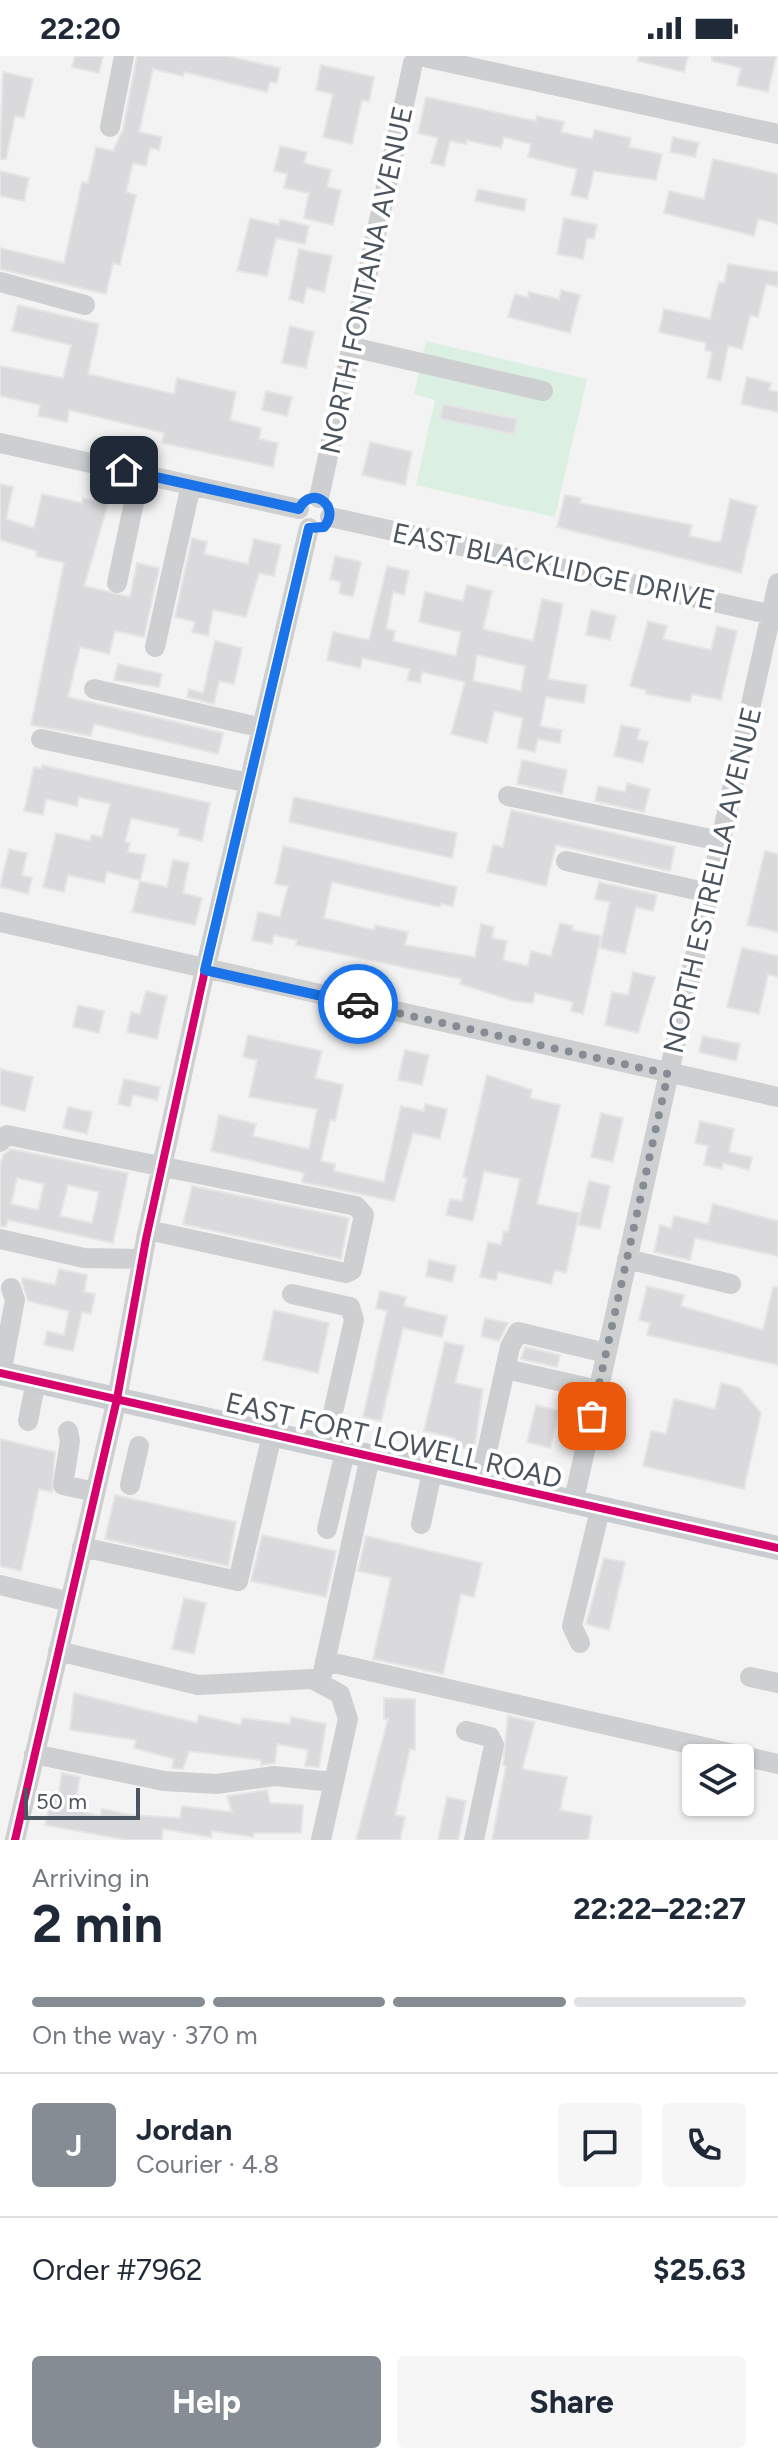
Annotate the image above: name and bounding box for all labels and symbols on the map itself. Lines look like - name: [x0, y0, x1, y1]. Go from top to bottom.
- street label: NORTH FONTANA AVENUE: [313, 103, 419, 457]
- pin: [90, 436, 158, 504]
- street label: EAST BLACKLIDGE DRIVE: [390, 515, 718, 617]
- street label: NORTH ESTRELLA AVENUE: [656, 704, 768, 1056]
- courier: [318, 964, 398, 1044]
- pin: [558, 1382, 626, 1450]
- street label: EAST FORT LOWELL ROAD: [222, 1385, 566, 1495]
- scale bar: [24, 1784, 140, 1820]

